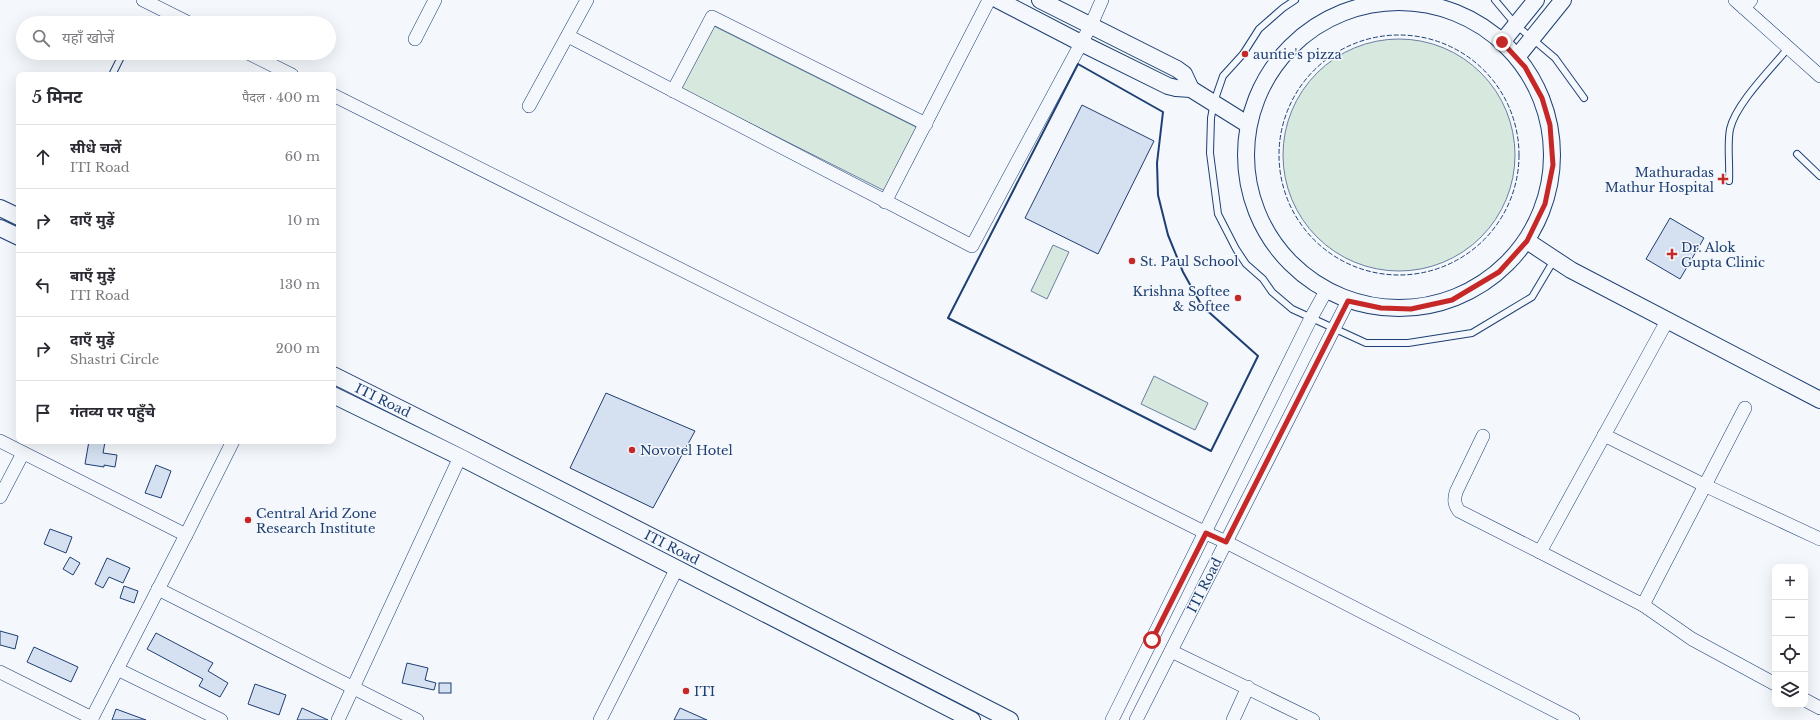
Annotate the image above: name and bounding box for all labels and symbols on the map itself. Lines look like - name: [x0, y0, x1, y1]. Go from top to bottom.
- route end: [1493, 33, 1511, 51]
- place label: auntie's pizza: [1253, 46, 1342, 63]
- marker: auntie's pizza: [1240, 49, 1250, 59]
- place label: Mathuradas Mathur Hospital: [1605, 164, 1714, 196]
- marker: Mathuradas Mathur Hospital: [1717, 173, 1729, 185]
- place label: Dr. Alok Gupta Clinic: [1681, 239, 1765, 271]
- marker: Dr. Alok Gupta Clinic: [1666, 248, 1678, 260]
- place label: St. Paul School: [1140, 253, 1239, 270]
- marker: St. Paul School: [1127, 256, 1137, 266]
- place label: Krishna Softee & Softee: [1133, 283, 1230, 315]
- marker: Krishna Softee & Softee: [1233, 293, 1243, 303]
- street label: ITI Road: [352, 380, 413, 421]
- place label: Novotel Hotel: [640, 442, 733, 459]
- marker: Novotel Hotel: [627, 445, 637, 455]
- place label: Central Arid Zone Research Institute: [256, 505, 377, 537]
- marker: Central Arid Zone Research Institute: [243, 515, 253, 525]
- street label: ITI Road: [641, 526, 702, 569]
- street label: ITI Road: [1183, 555, 1226, 616]
- route start: [1143, 631, 1161, 649]
- place label: ITI: [694, 683, 715, 700]
- marker: ITI: [681, 686, 691, 696]

